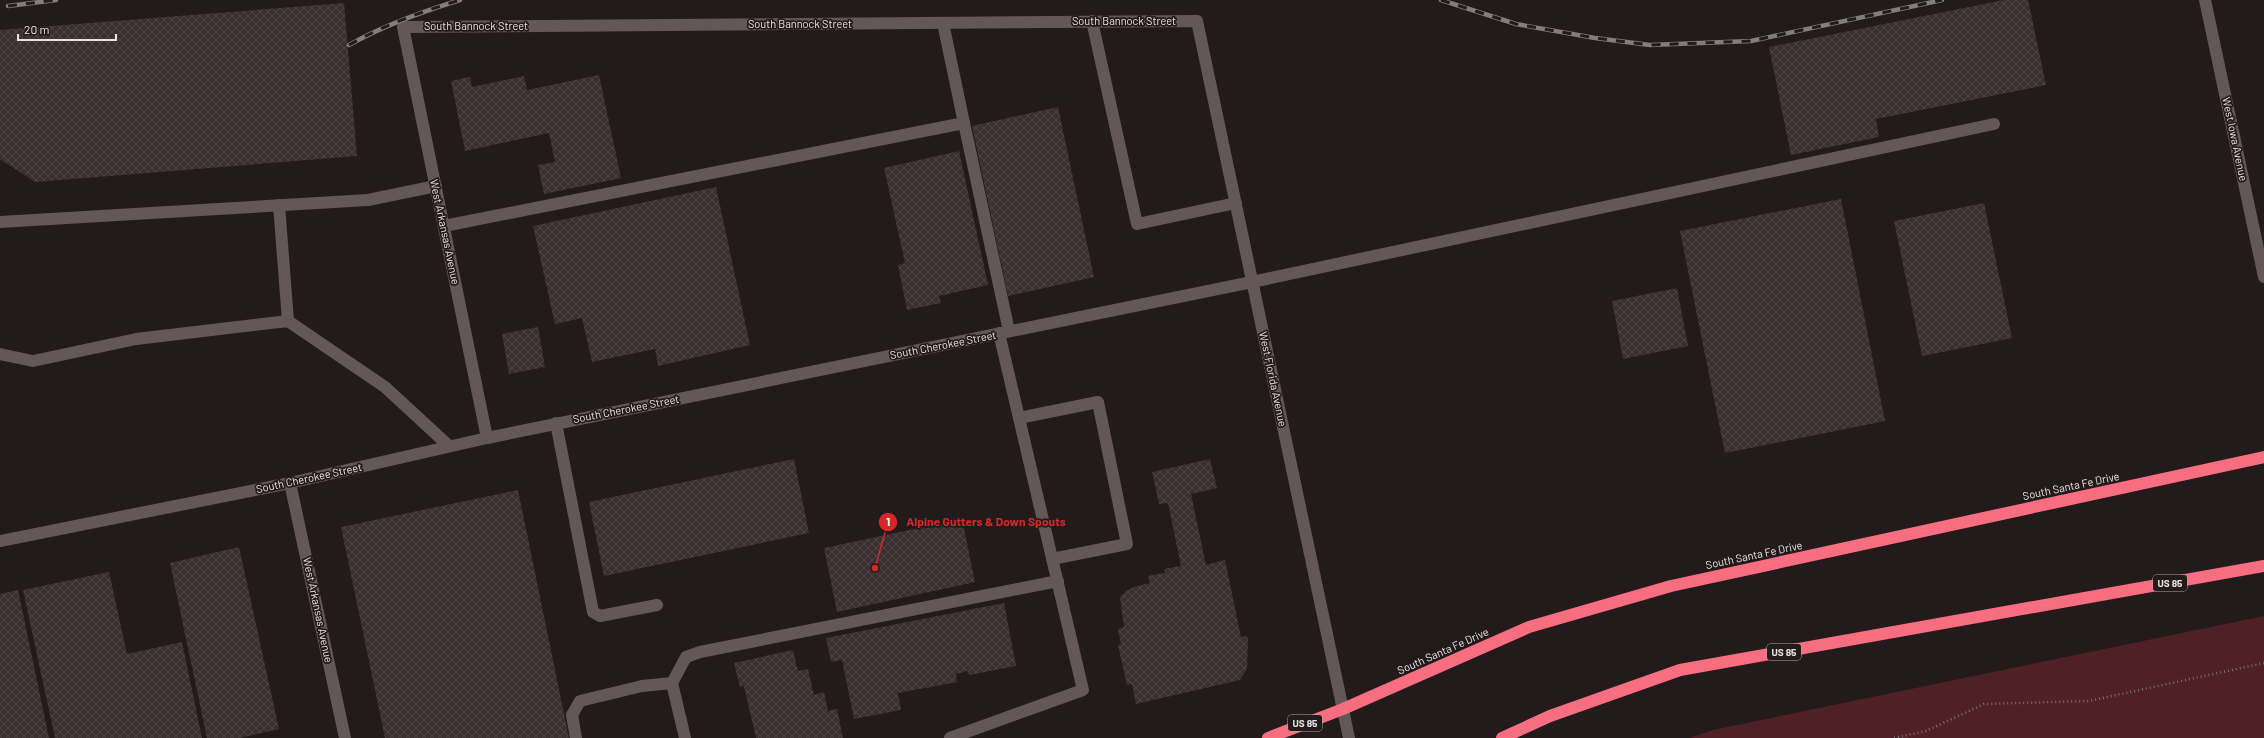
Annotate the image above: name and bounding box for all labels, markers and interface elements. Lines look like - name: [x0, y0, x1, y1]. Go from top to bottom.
- street label: South Bannock Street: [1072, 14, 1176, 27]
- scale bar: [18, 16, 116, 42]
- street label: South Bannock Street: [748, 17, 852, 30]
- street label: South Bannock Street: [424, 19, 528, 32]
- text: 20 m: [24, 22, 50, 36]
- street label: West Iowa Avenue: [2220, 96, 2251, 182]
- street label: West Arkansas Avenue: [428, 178, 463, 286]
- street label: South Cherokee Street: [889, 328, 997, 361]
- street label: West Florida Avenue: [1257, 330, 1290, 428]
- street label: South Cherokee Street: [572, 392, 680, 425]
- street label: South Cherokee Street: [255, 460, 363, 495]
- street label: South Santa Fe Drive: [2021, 469, 2121, 502]
- callout: Alpine Gutters & Down Spouts: [878, 510, 1074, 534]
- text: 1: [886, 514, 890, 528]
- text: Alpine Gutters & Down Spouts: [906, 514, 1066, 528]
- street label: South Santa Fe Drive: [1704, 538, 1804, 571]
- street label: West Arkansas Avenue: [301, 556, 336, 664]
- road number: US 85: [2153, 575, 2187, 591]
- street label: South Santa Fe Drive: [1395, 624, 1491, 677]
- road number: US 85: [1767, 644, 1801, 660]
- road number: US 85: [1288, 715, 1322, 731]

